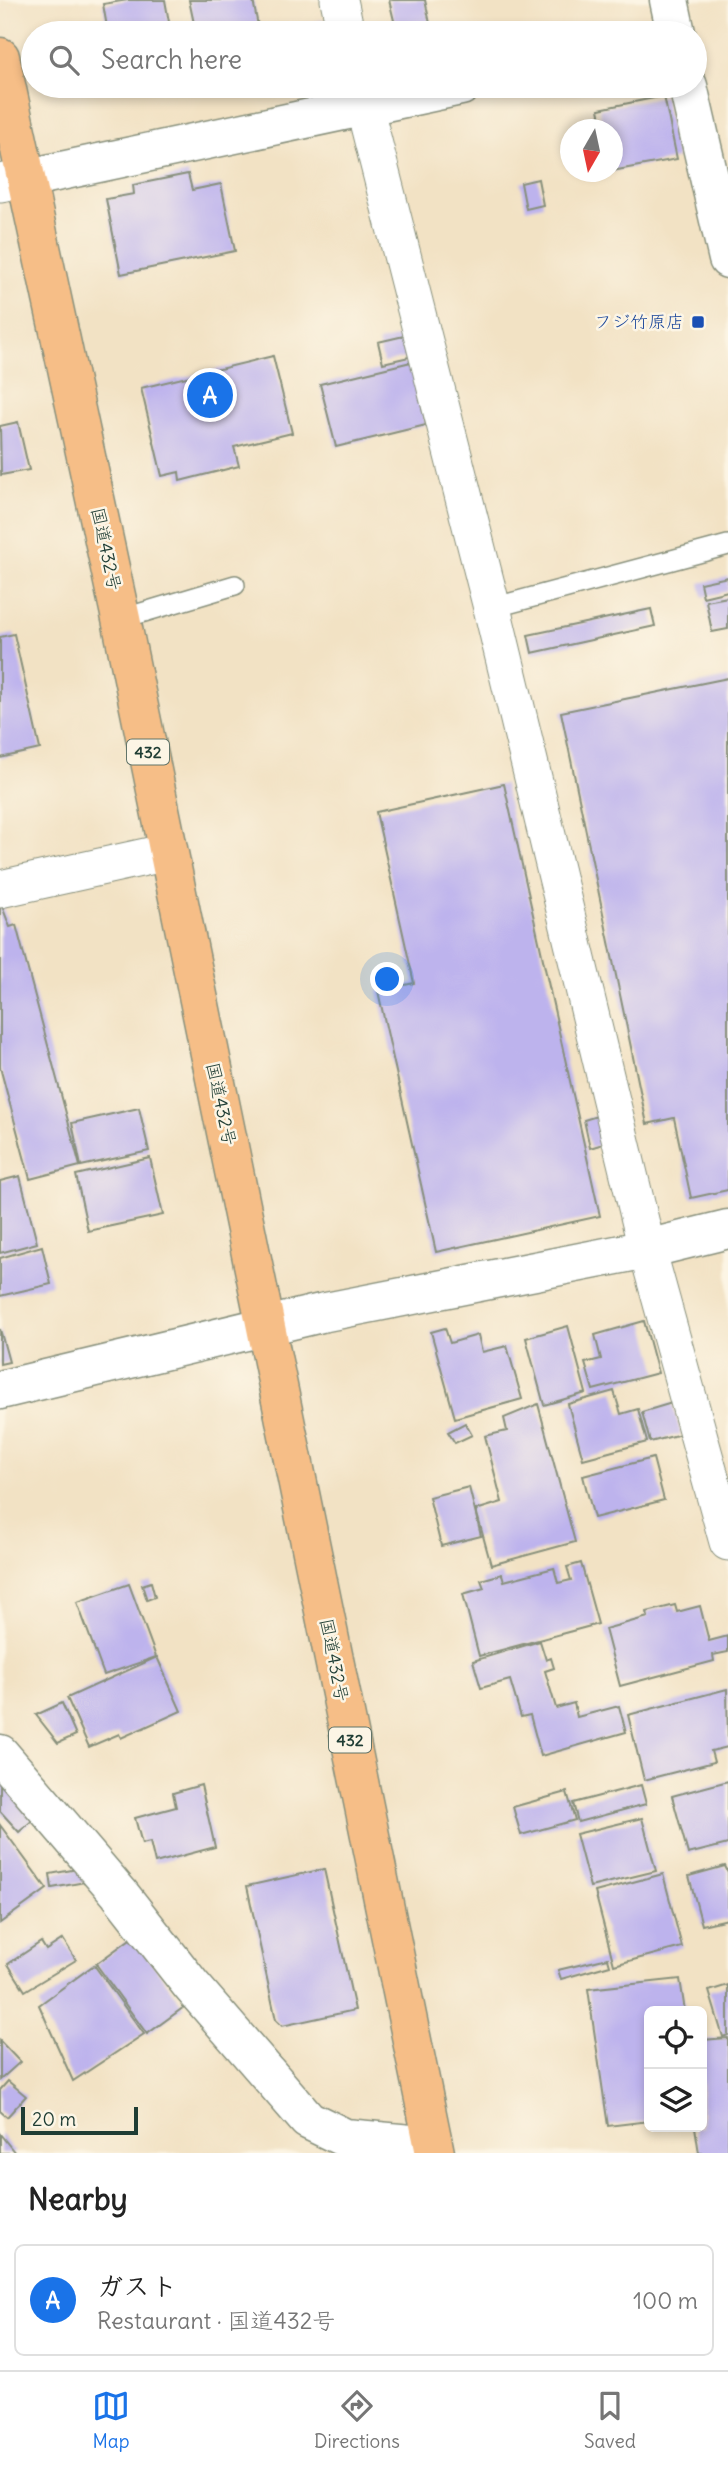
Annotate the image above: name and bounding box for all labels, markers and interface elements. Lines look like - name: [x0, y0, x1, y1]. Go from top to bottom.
- search box: [21, 21, 707, 98]
- icon: search: [45, 41, 83, 79]
- text: Search here: [101, 43, 242, 76]
- north arrow: [560, 119, 623, 182]
- place label: フジ竹原店: [594, 310, 684, 333]
- marker: フジ竹原店: [690, 314, 706, 330]
- pin: A: [187, 369, 233, 421]
- street label: 国道432号: [86, 505, 127, 593]
- road number: 432: [127, 740, 169, 764]
- your location: [370, 962, 404, 996]
- street label: 国道432号: [201, 1060, 242, 1148]
- street label: 国道432号: [315, 1616, 354, 1704]
- road number: 432: [329, 1728, 371, 1752]
- map controls: [644, 2006, 707, 2132]
- button: locate: [644, 2006, 707, 2069]
- button: layers: [644, 2069, 707, 2132]
- scale bar: [21, 2104, 138, 2136]
- text: 20 m: [32, 2107, 76, 2131]
- text: Nearby: [28, 2180, 128, 2218]
- text: ガスト: [97, 2269, 178, 2302]
- text: A: [46, 2286, 60, 2315]
- text: 100 m: [633, 2286, 698, 2315]
- text: Restaurant · 国道432号: [97, 2306, 335, 2335]
- tab: Map: [92, 2387, 130, 2453]
- tab: Directions: [314, 2387, 400, 2453]
- tab: Saved: [584, 2387, 636, 2453]

